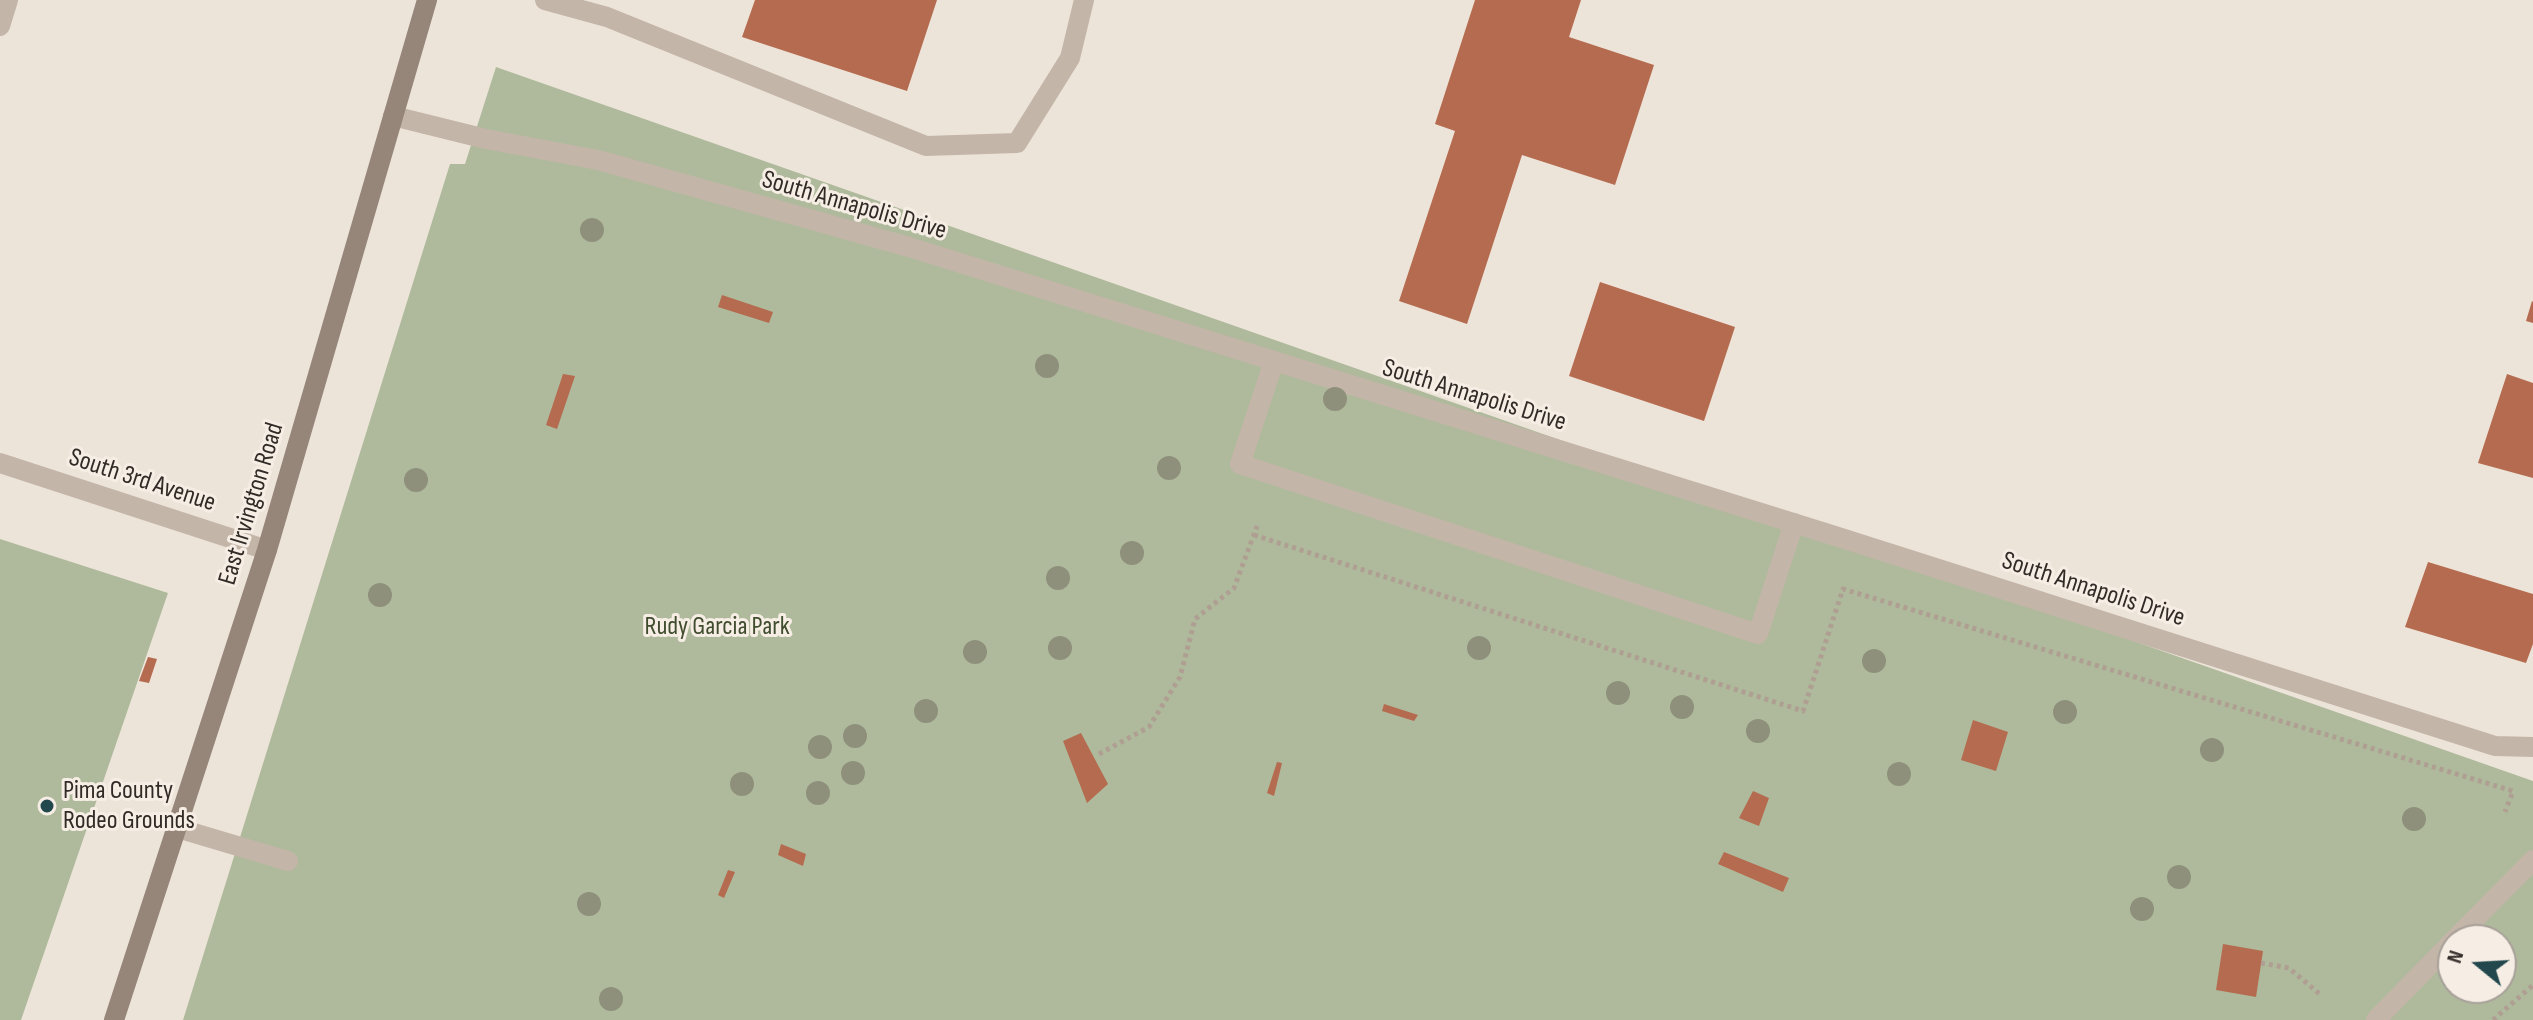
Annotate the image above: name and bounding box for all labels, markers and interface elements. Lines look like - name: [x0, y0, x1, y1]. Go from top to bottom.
- street label: South Annapolis Drive: [758, 165, 950, 247]
- street label: South Annapolis Drive: [1378, 353, 1570, 439]
- street label: East Irvington Road: [213, 419, 291, 589]
- street label: South 3rd Avenue: [65, 443, 219, 519]
- street label: South Annapolis Drive: [1998, 546, 2188, 634]
- park label: Rudy Garcia Park: [644, 611, 790, 643]
- place label: Pima County Rodeo Grounds: [63, 775, 195, 836]
- marker: Pima County Rodeo Grounds: [38, 797, 56, 815]
- north arrow: [2437, 924, 2517, 1004]
- text: N: [2441, 947, 2470, 967]

